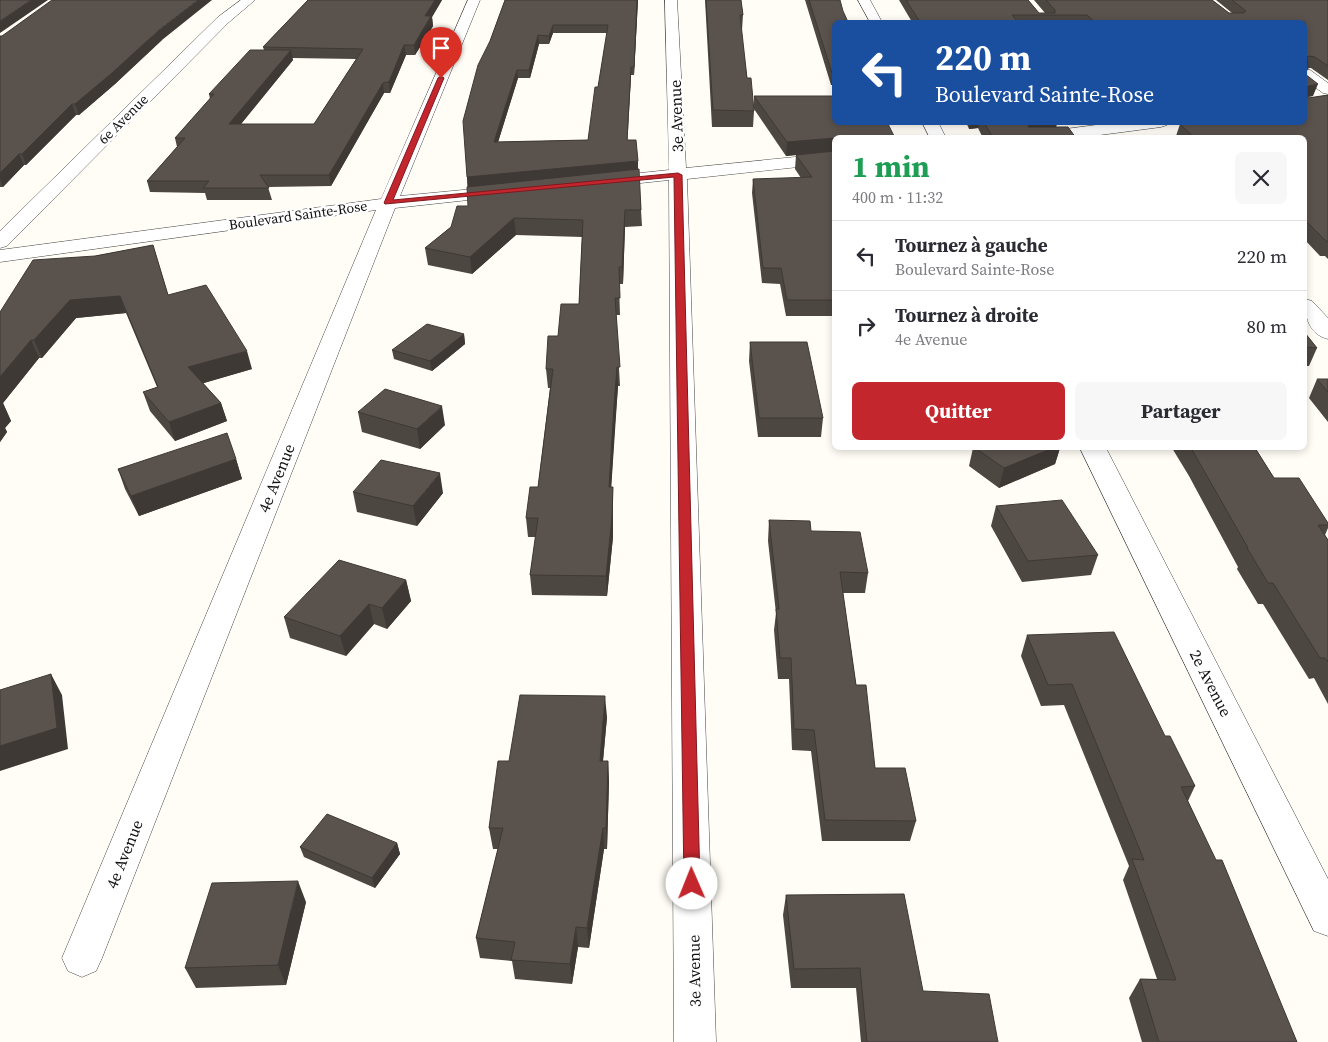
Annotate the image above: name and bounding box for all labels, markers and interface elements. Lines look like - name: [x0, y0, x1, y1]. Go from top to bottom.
- pin: [420, 27, 462, 78]
- icon: arrive: [427, 34, 455, 62]
- text: 220 m: [935, 34, 1031, 82]
- icon: left: [852, 40, 917, 105]
- street label: 3e Avenue: [664, 79, 688, 153]
- text: Boulevard Sainte-Rose: [935, 79, 1154, 109]
- street label: 6e Avenue: [94, 90, 152, 148]
- text: 1 min: [852, 146, 930, 187]
- button: close: [1235, 152, 1287, 204]
- text: 400 m · 11:32: [852, 186, 943, 208]
- street label: Boulevard Sainte-Rose: [228, 195, 368, 235]
- text: Tournez à gauche: [895, 232, 1048, 258]
- icon: left: [852, 242, 880, 270]
- text: 220 m: [1237, 243, 1287, 269]
- text: Boulevard Sainte-Rose: [895, 258, 1054, 280]
- text: Tournez à droite: [895, 302, 1038, 328]
- icon: right: [852, 312, 880, 340]
- text: 80 m: [1246, 313, 1287, 339]
- text: 4e Avenue: [895, 328, 967, 350]
- button: Quitter: [852, 382, 1065, 440]
- button: Partager: [1075, 382, 1287, 440]
- street label: 4e Avenue: [252, 440, 300, 516]
- street label: 2e Avenue: [1185, 646, 1237, 720]
- street label: 4e Avenue: [100, 816, 148, 892]
- position arrow: [665, 857, 717, 909]
- street label: 3e Avenue: [682, 935, 706, 1007]

